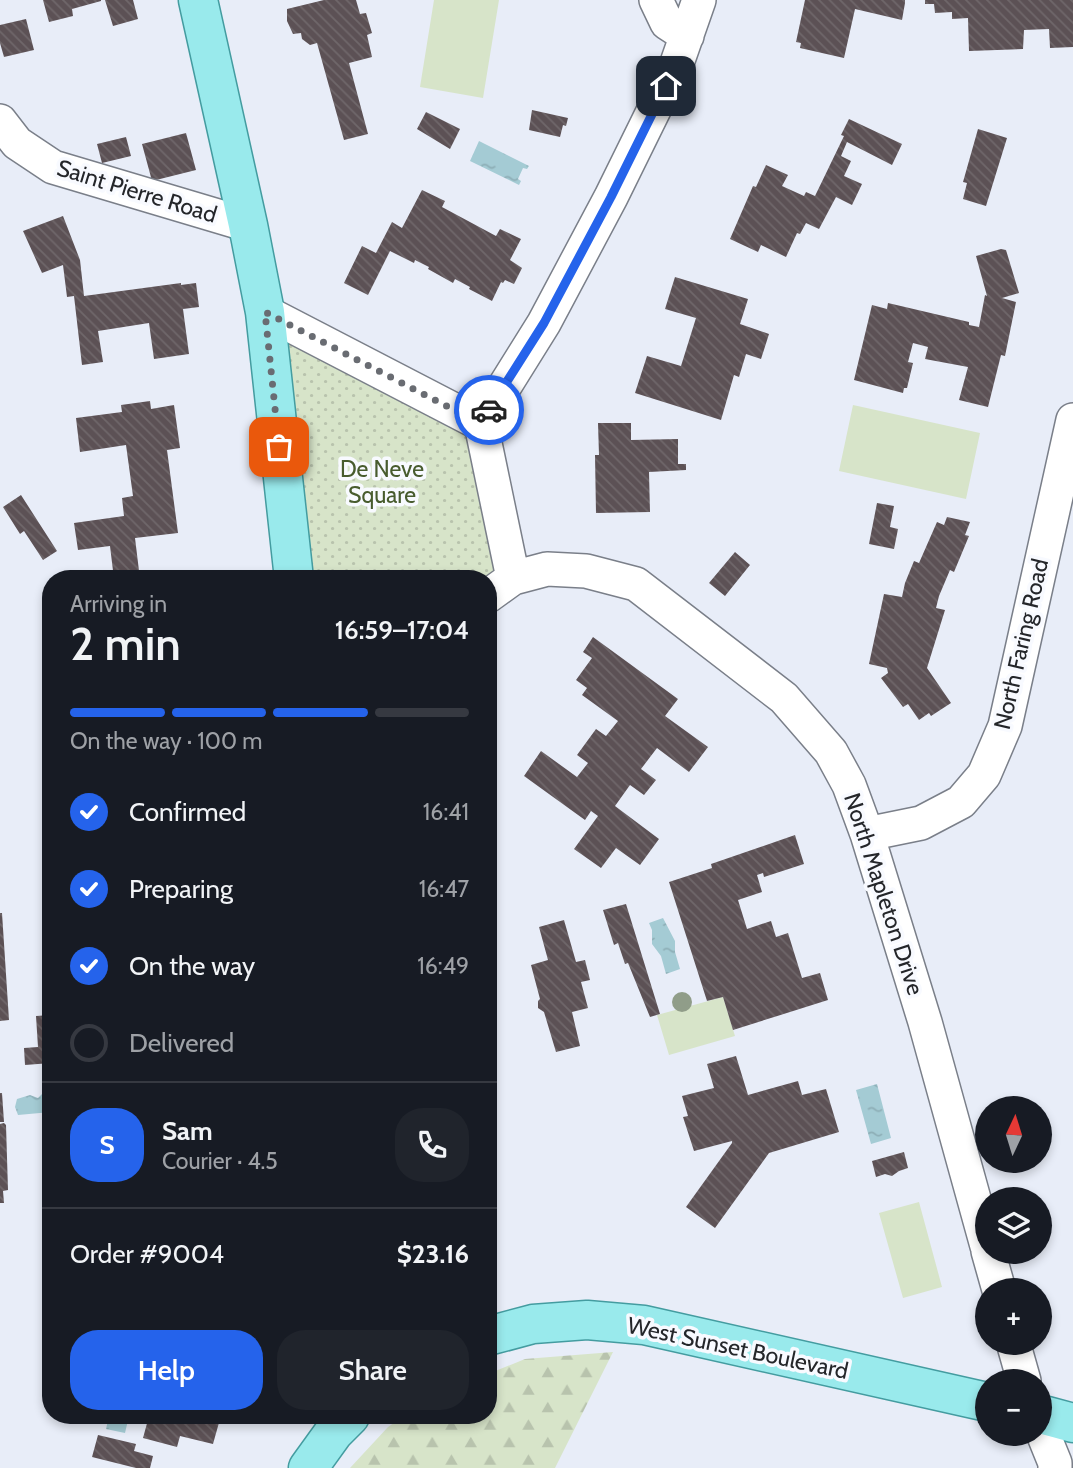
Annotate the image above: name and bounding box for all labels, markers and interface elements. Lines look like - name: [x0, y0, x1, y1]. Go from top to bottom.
- pin: [636, 56, 696, 116]
- icon: home: [647, 67, 685, 105]
- street label: Saint Pierre Road: [54, 153, 220, 229]
- courier: [454, 375, 524, 445]
- icon: car: [470, 391, 508, 429]
- pin: [249, 417, 309, 477]
- icon: bag: [260, 428, 298, 466]
- park label: De Neve Square: [340, 455, 424, 509]
- street label: North Faring Road: [988, 556, 1054, 732]
- text: Arriving in: [70, 590, 167, 618]
- text: 16:59–17:04: [335, 614, 469, 646]
- text: 2 min: [70, 616, 181, 672]
- text: On the way · 100 m: [70, 727, 262, 755]
- street label: North Mapleton Drive: [838, 790, 930, 999]
- icon: check: [70, 793, 108, 831]
- text: Confirmed: [129, 796, 246, 828]
- text: 16:41: [423, 798, 469, 826]
- icon: check: [70, 870, 108, 908]
- text: Preparing: [129, 873, 233, 905]
- text: 16:47: [419, 875, 469, 903]
- icon: check: [70, 947, 108, 985]
- text: On the way: [129, 950, 255, 982]
- text: 16:49: [417, 952, 469, 980]
- text: Delivered: [129, 1027, 234, 1059]
- north arrow: [975, 1096, 1052, 1172]
- map controls: [975, 1096, 1052, 1446]
- button: phone: [395, 1108, 469, 1182]
- text: Sam: [162, 1115, 213, 1147]
- text: S: [99, 1129, 115, 1161]
- text: Courier · 4.5: [162, 1147, 278, 1175]
- button: layers: [975, 1187, 1052, 1264]
- text: Order #9004: [70, 1238, 224, 1270]
- text: $23.16: [397, 1238, 469, 1270]
- button: +: [975, 1278, 1052, 1355]
- street label: West Sunset Boulevard: [625, 1311, 851, 1385]
- button: Help: [70, 1330, 263, 1410]
- button: Share: [277, 1330, 469, 1410]
- button: −: [975, 1369, 1052, 1446]

